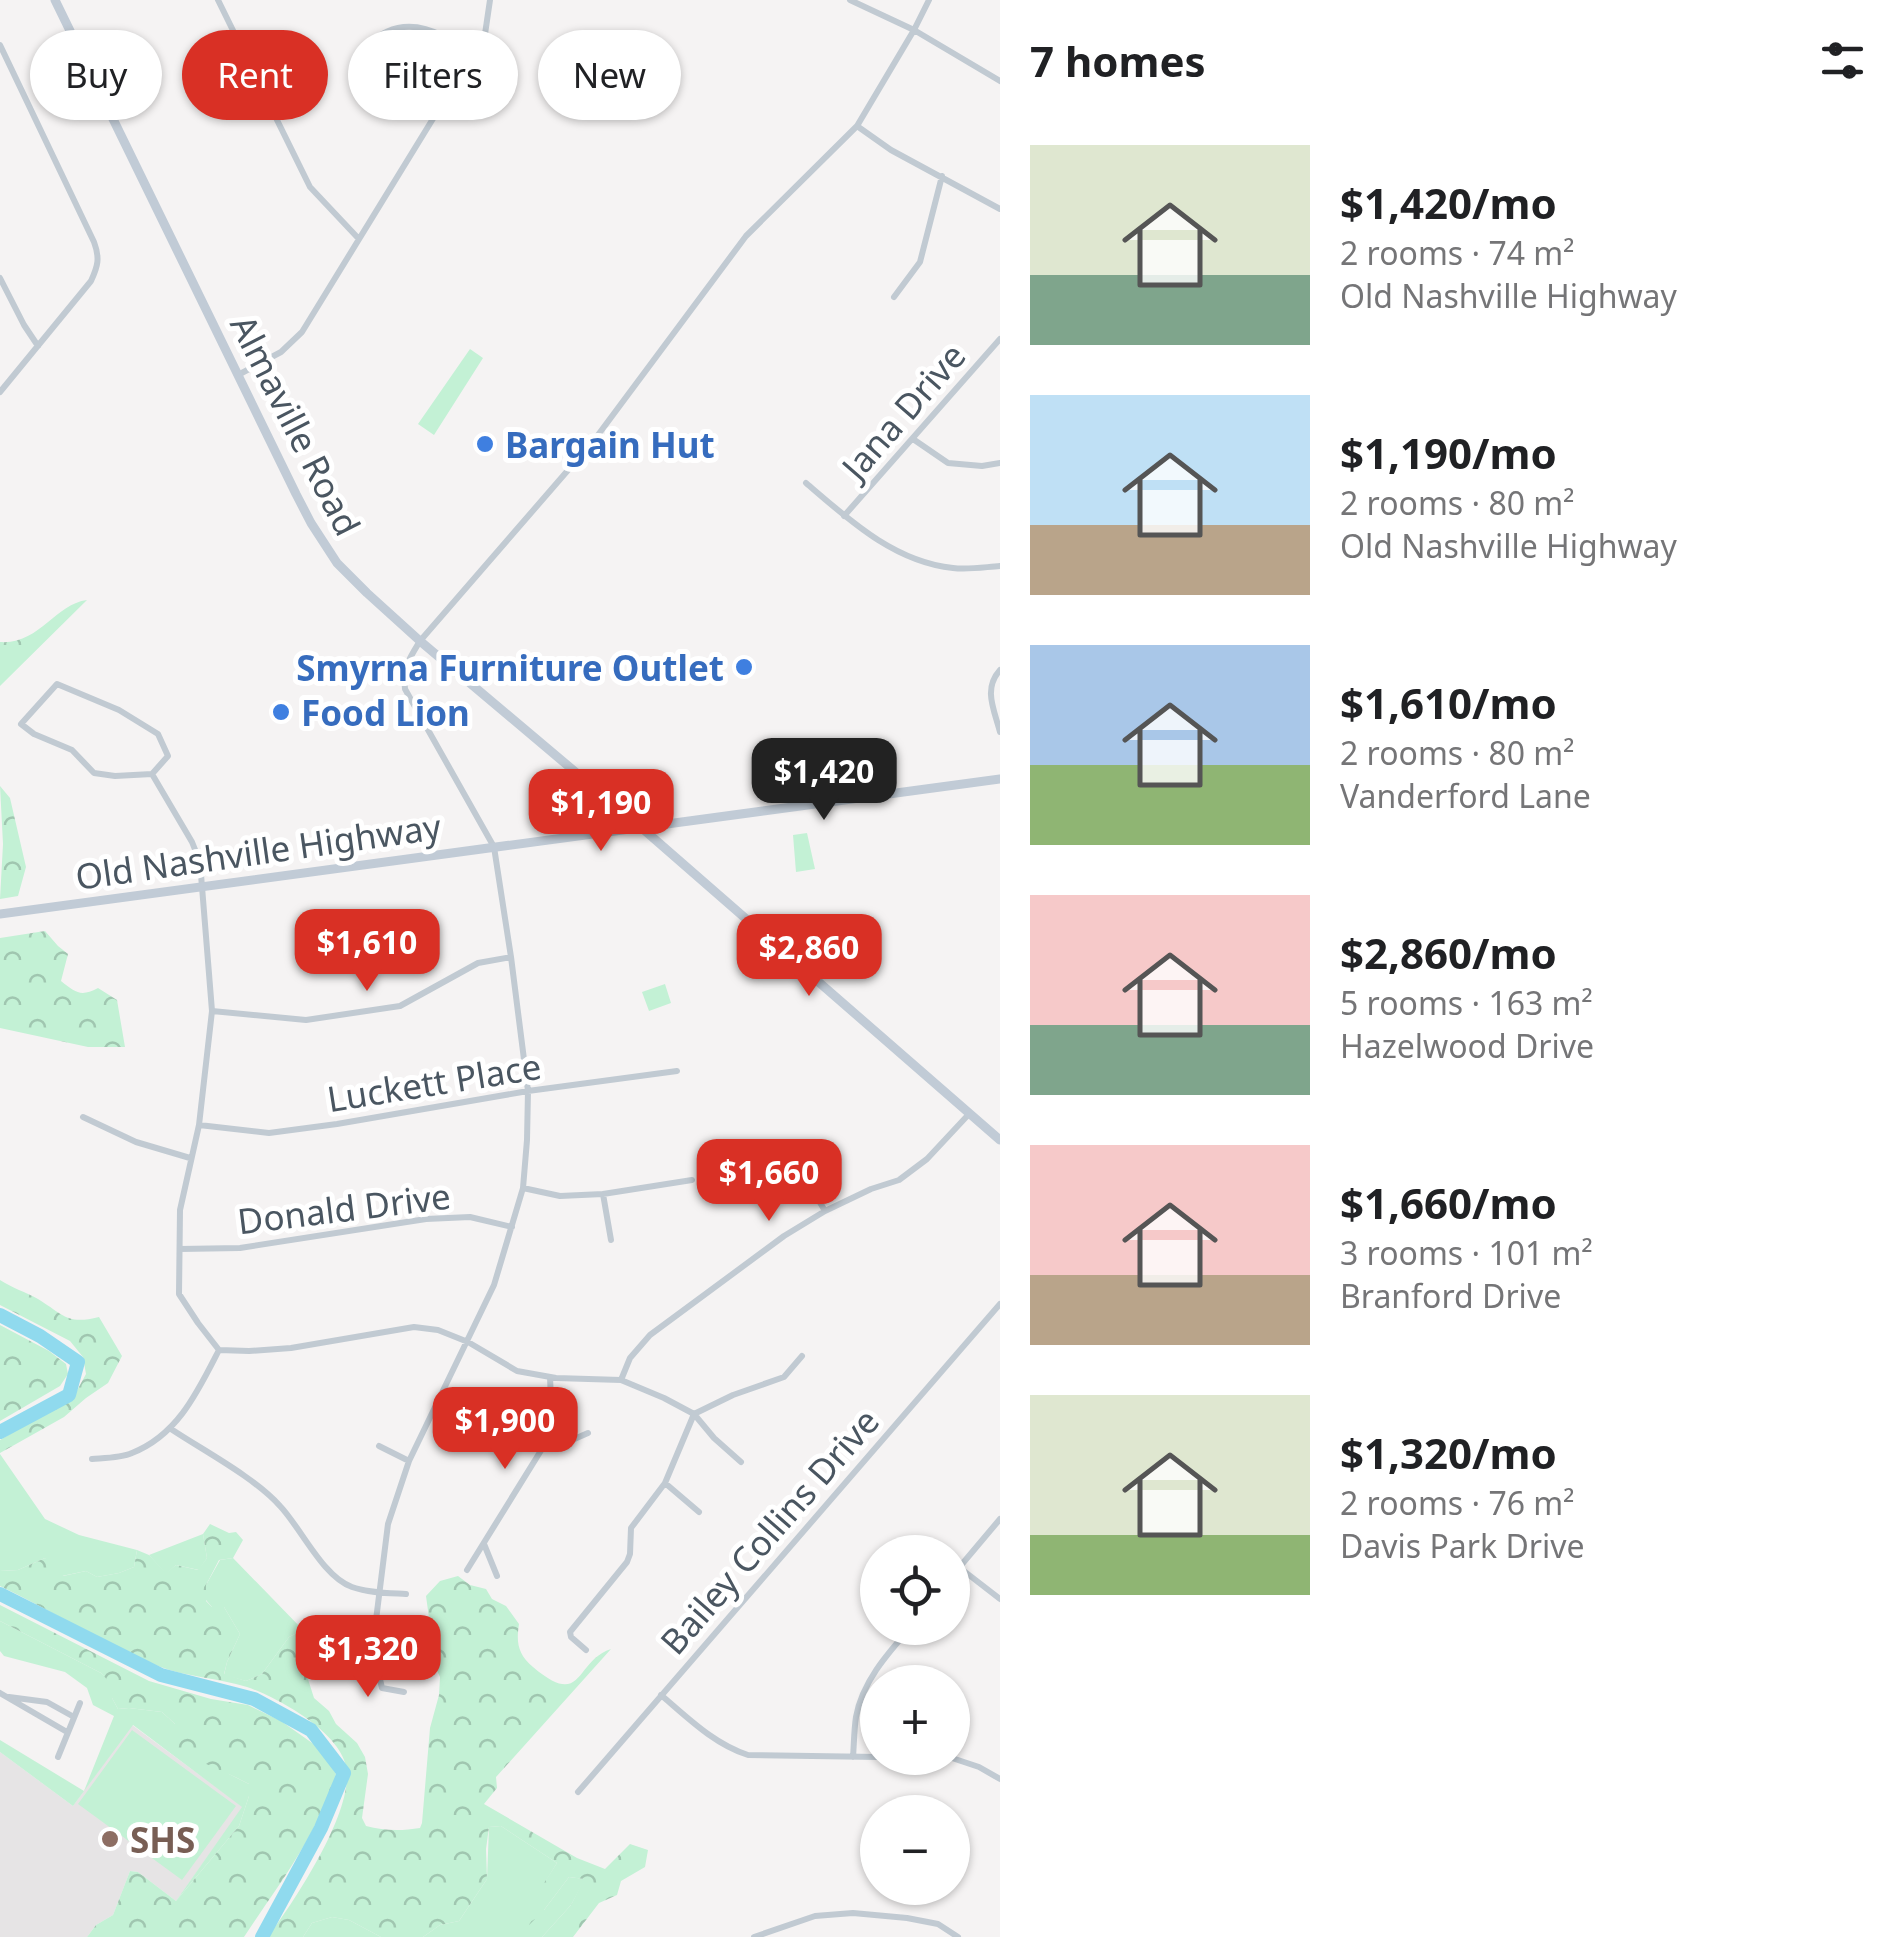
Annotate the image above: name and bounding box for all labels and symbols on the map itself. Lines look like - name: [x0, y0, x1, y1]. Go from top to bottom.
- street label: Almaville Road: [220, 307, 372, 543]
- street label: Jana Drive: [829, 333, 975, 491]
- place label: Bargain Hut: [505, 421, 715, 468]
- marker: Bargain Hut: [474, 433, 496, 455]
- place label: Smyrna Furniture Outlet: [296, 644, 724, 691]
- marker: Smyrna Furniture Outlet: [733, 656, 755, 678]
- place label: Food Lion: [301, 689, 470, 736]
- marker: Food Lion: [270, 701, 292, 723]
- pin: $1,420: [743, 738, 905, 823]
- pin: $1,190: [520, 769, 682, 854]
- street label: Old Nashville Highway: [72, 802, 444, 900]
- pin: $1,610: [286, 909, 448, 994]
- pin: $2,860: [728, 914, 890, 999]
- street label: Luckett Place: [324, 1042, 544, 1122]
- pin: $1,660: [688, 1139, 850, 1224]
- street label: Donald Drive: [235, 1172, 453, 1244]
- pin: $1,900: [424, 1387, 586, 1472]
- street label: Bailey Collins Drive: [649, 1398, 889, 1664]
- pin: $1,320: [287, 1615, 449, 1700]
- place label: SHS: [130, 1816, 195, 1863]
- marker: SHS: [99, 1828, 121, 1850]

